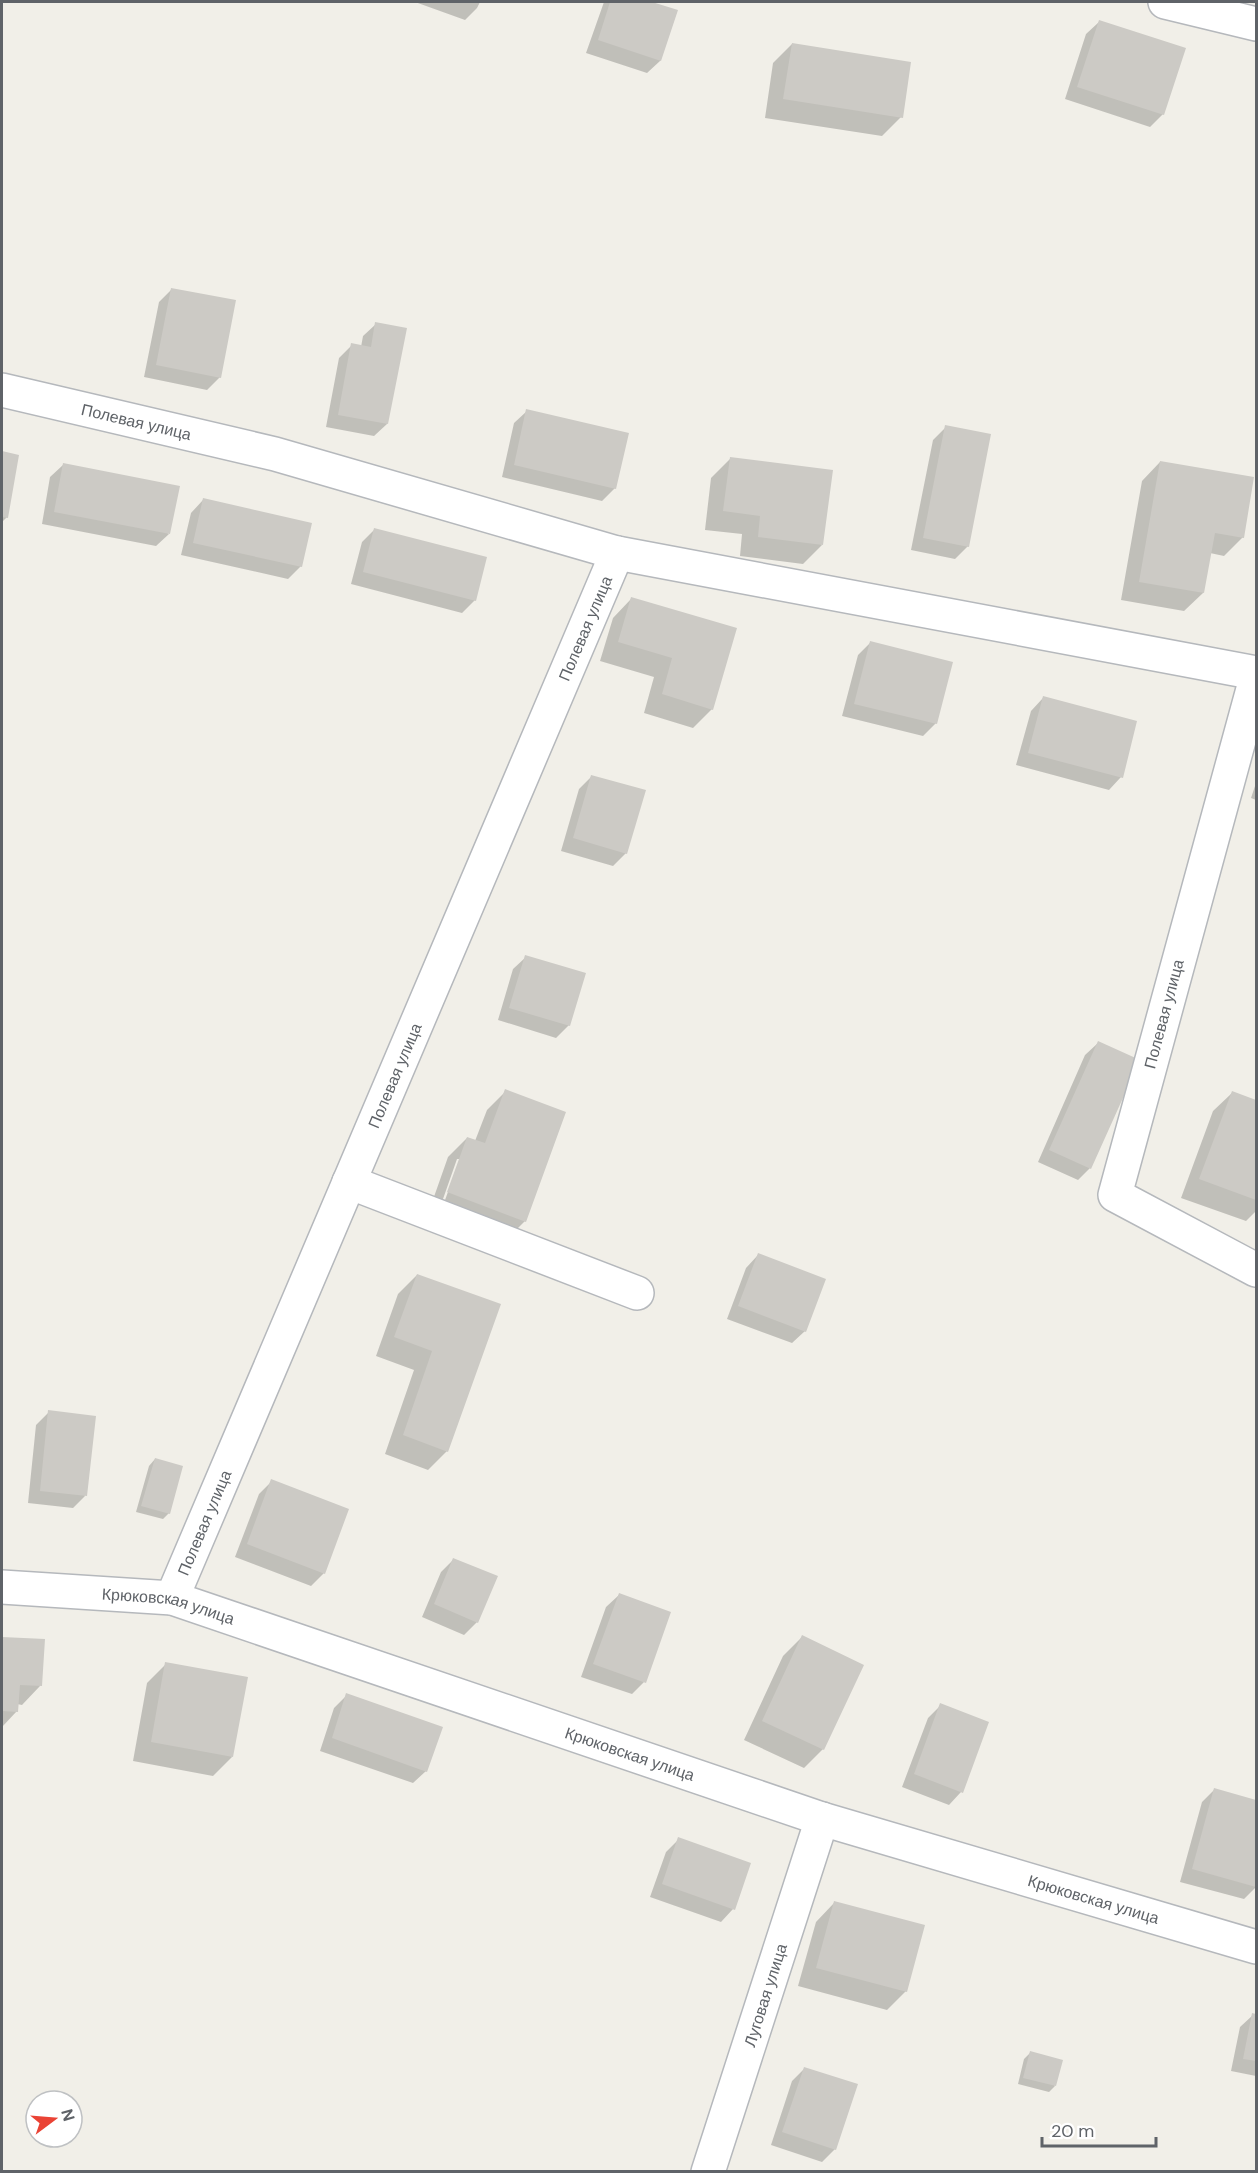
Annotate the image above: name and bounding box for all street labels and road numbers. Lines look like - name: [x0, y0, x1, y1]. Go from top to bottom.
- street label: Полевая улица: [79, 398, 194, 445]
- street label: Полевая улица: [553, 572, 617, 684]
- street label: Полевая улица: [1139, 957, 1189, 1071]
- street label: Полевая улица: [363, 1019, 426, 1131]
- street label: Полевая улица: [172, 1467, 236, 1578]
- street label: Крюковская улица: [101, 1583, 238, 1629]
- street label: Крюковская улица: [562, 1722, 698, 1786]
- street label: Крюковская улица: [1025, 1870, 1162, 1928]
- street label: Луговая улица: [739, 1941, 792, 2049]

